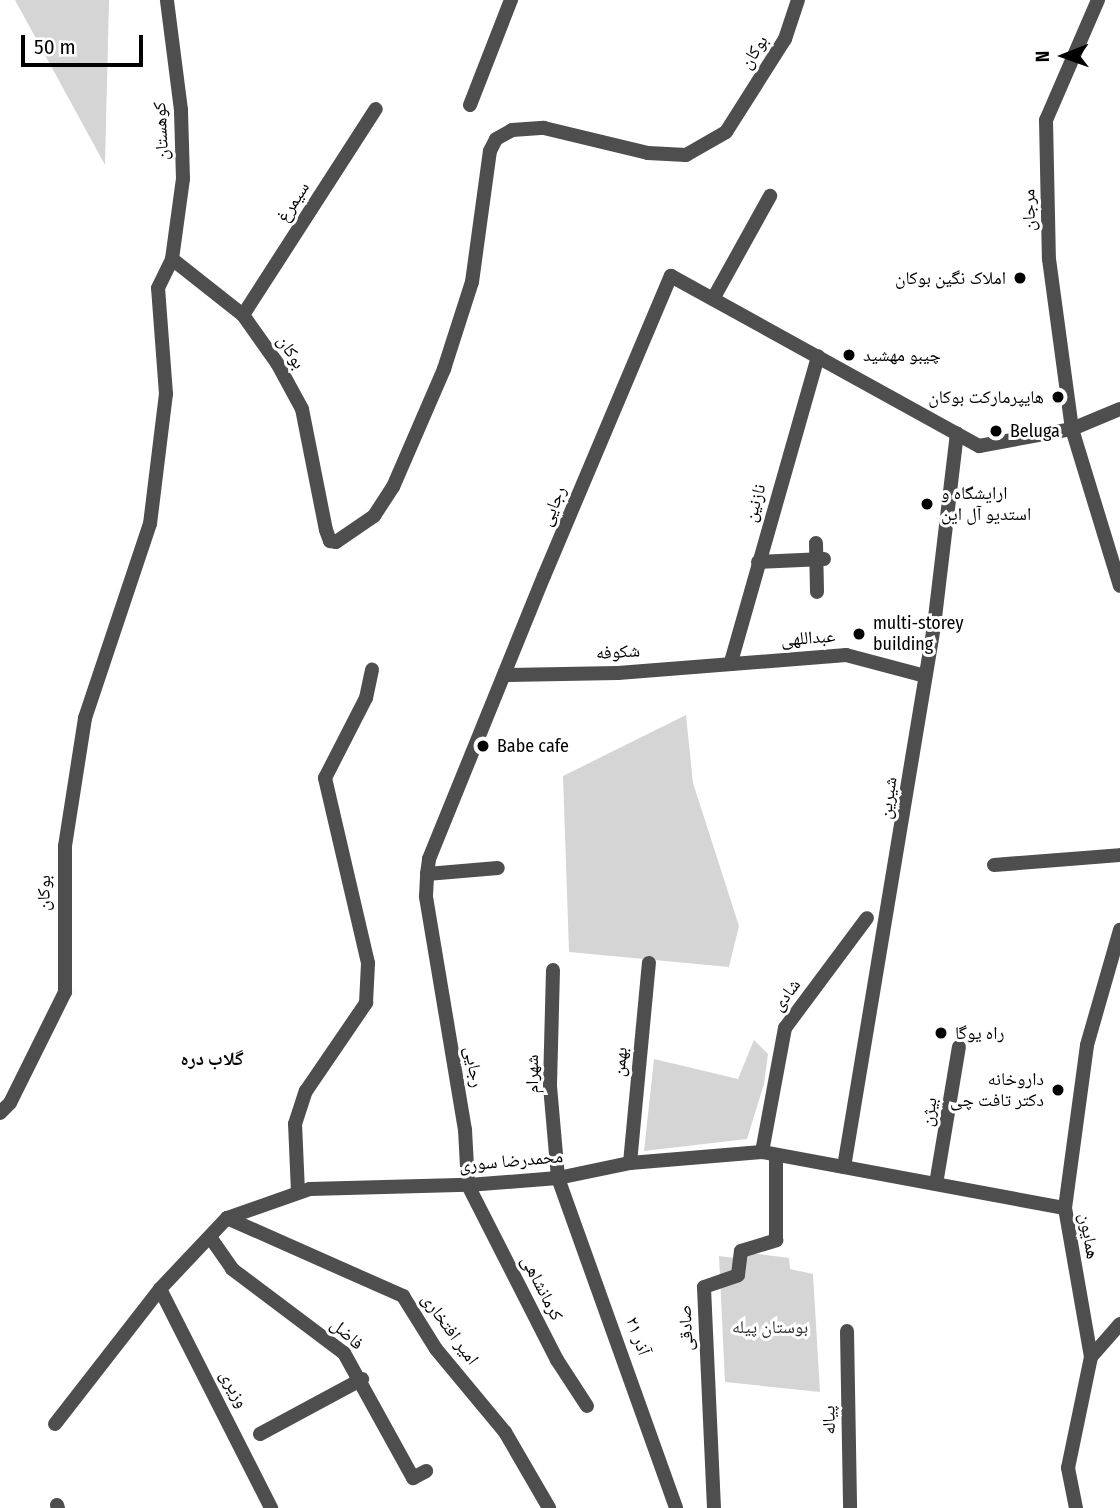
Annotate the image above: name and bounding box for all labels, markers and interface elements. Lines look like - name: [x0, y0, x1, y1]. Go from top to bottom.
- scale bar: [24, 21, 147, 65]
- north arrow: [1029, 21, 1099, 91]
- street label: بوکان: [735, 31, 773, 73]
- text: 50 m: [34, 34, 76, 60]
- text: N: [1031, 50, 1054, 62]
- street label: کوهستان: [149, 101, 173, 161]
- street label: سیمرغ: [272, 178, 314, 226]
- street label: مرجان: [1018, 189, 1040, 231]
- place label: املاک نگین بوکان: [895, 267, 1006, 289]
- marker: املاک نگین بوکان: [1012, 270, 1028, 286]
- street label: بوکان: [272, 331, 310, 373]
- place label: چیبو مهشید: [863, 344, 941, 366]
- marker: چیبو مهشید: [841, 347, 857, 363]
- place label: هایپرمارکت بوکان: [928, 386, 1044, 408]
- marker: هایپرمارکت بوکان: [1050, 389, 1066, 405]
- place label: Beluga: [1010, 420, 1060, 442]
- marker: Beluga: [988, 423, 1004, 439]
- street label: نازنین: [739, 482, 771, 524]
- street label: رجایی: [535, 483, 571, 529]
- place label: ارایشگاه و استدیو آل این: [941, 483, 1031, 526]
- marker: ارایشگاه و استدیو آل این: [919, 496, 935, 512]
- place label: multi-storey building: [873, 613, 963, 656]
- street label: عبداللهی: [780, 625, 836, 651]
- marker: multi-storey building: [851, 626, 867, 642]
- street label: شکوفه: [595, 640, 641, 664]
- place label: Babe cafe: [497, 735, 569, 757]
- marker: Babe cafe: [475, 738, 491, 754]
- street label: شیرین: [874, 776, 902, 820]
- street label: بوکان: [33, 875, 55, 911]
- street label: شادی: [767, 975, 805, 1015]
- place label: راه یوگا: [955, 1022, 1004, 1044]
- marker: راه یوگا: [933, 1025, 949, 1041]
- street label: رجایی: [460, 1045, 488, 1089]
- street label: بهمن: [608, 1046, 632, 1078]
- district label: گلاب دره: [180, 1048, 244, 1070]
- street label: شهرام: [521, 1054, 543, 1094]
- place label: داروخانه دکتر تافت چی: [950, 1069, 1044, 1112]
- marker: داروخانه دکتر تافت چی: [1050, 1082, 1066, 1098]
- street label: بیژن: [916, 1096, 942, 1128]
- street label: محمدرضا سوری: [458, 1146, 564, 1176]
- street label: همایون: [1074, 1211, 1104, 1261]
- street label: کرمانشاهی: [516, 1252, 568, 1324]
- street label: امیر افتخاری: [417, 1289, 483, 1369]
- street label: صادقی: [674, 1304, 698, 1352]
- street label: فاضل: [326, 1314, 368, 1354]
- street label: ۲۱ آذر: [621, 1314, 655, 1358]
- park label: بوستان پیله: [732, 1316, 808, 1338]
- street label: وزیری: [215, 1366, 253, 1412]
- street label: پیاله: [818, 1405, 840, 1435]

